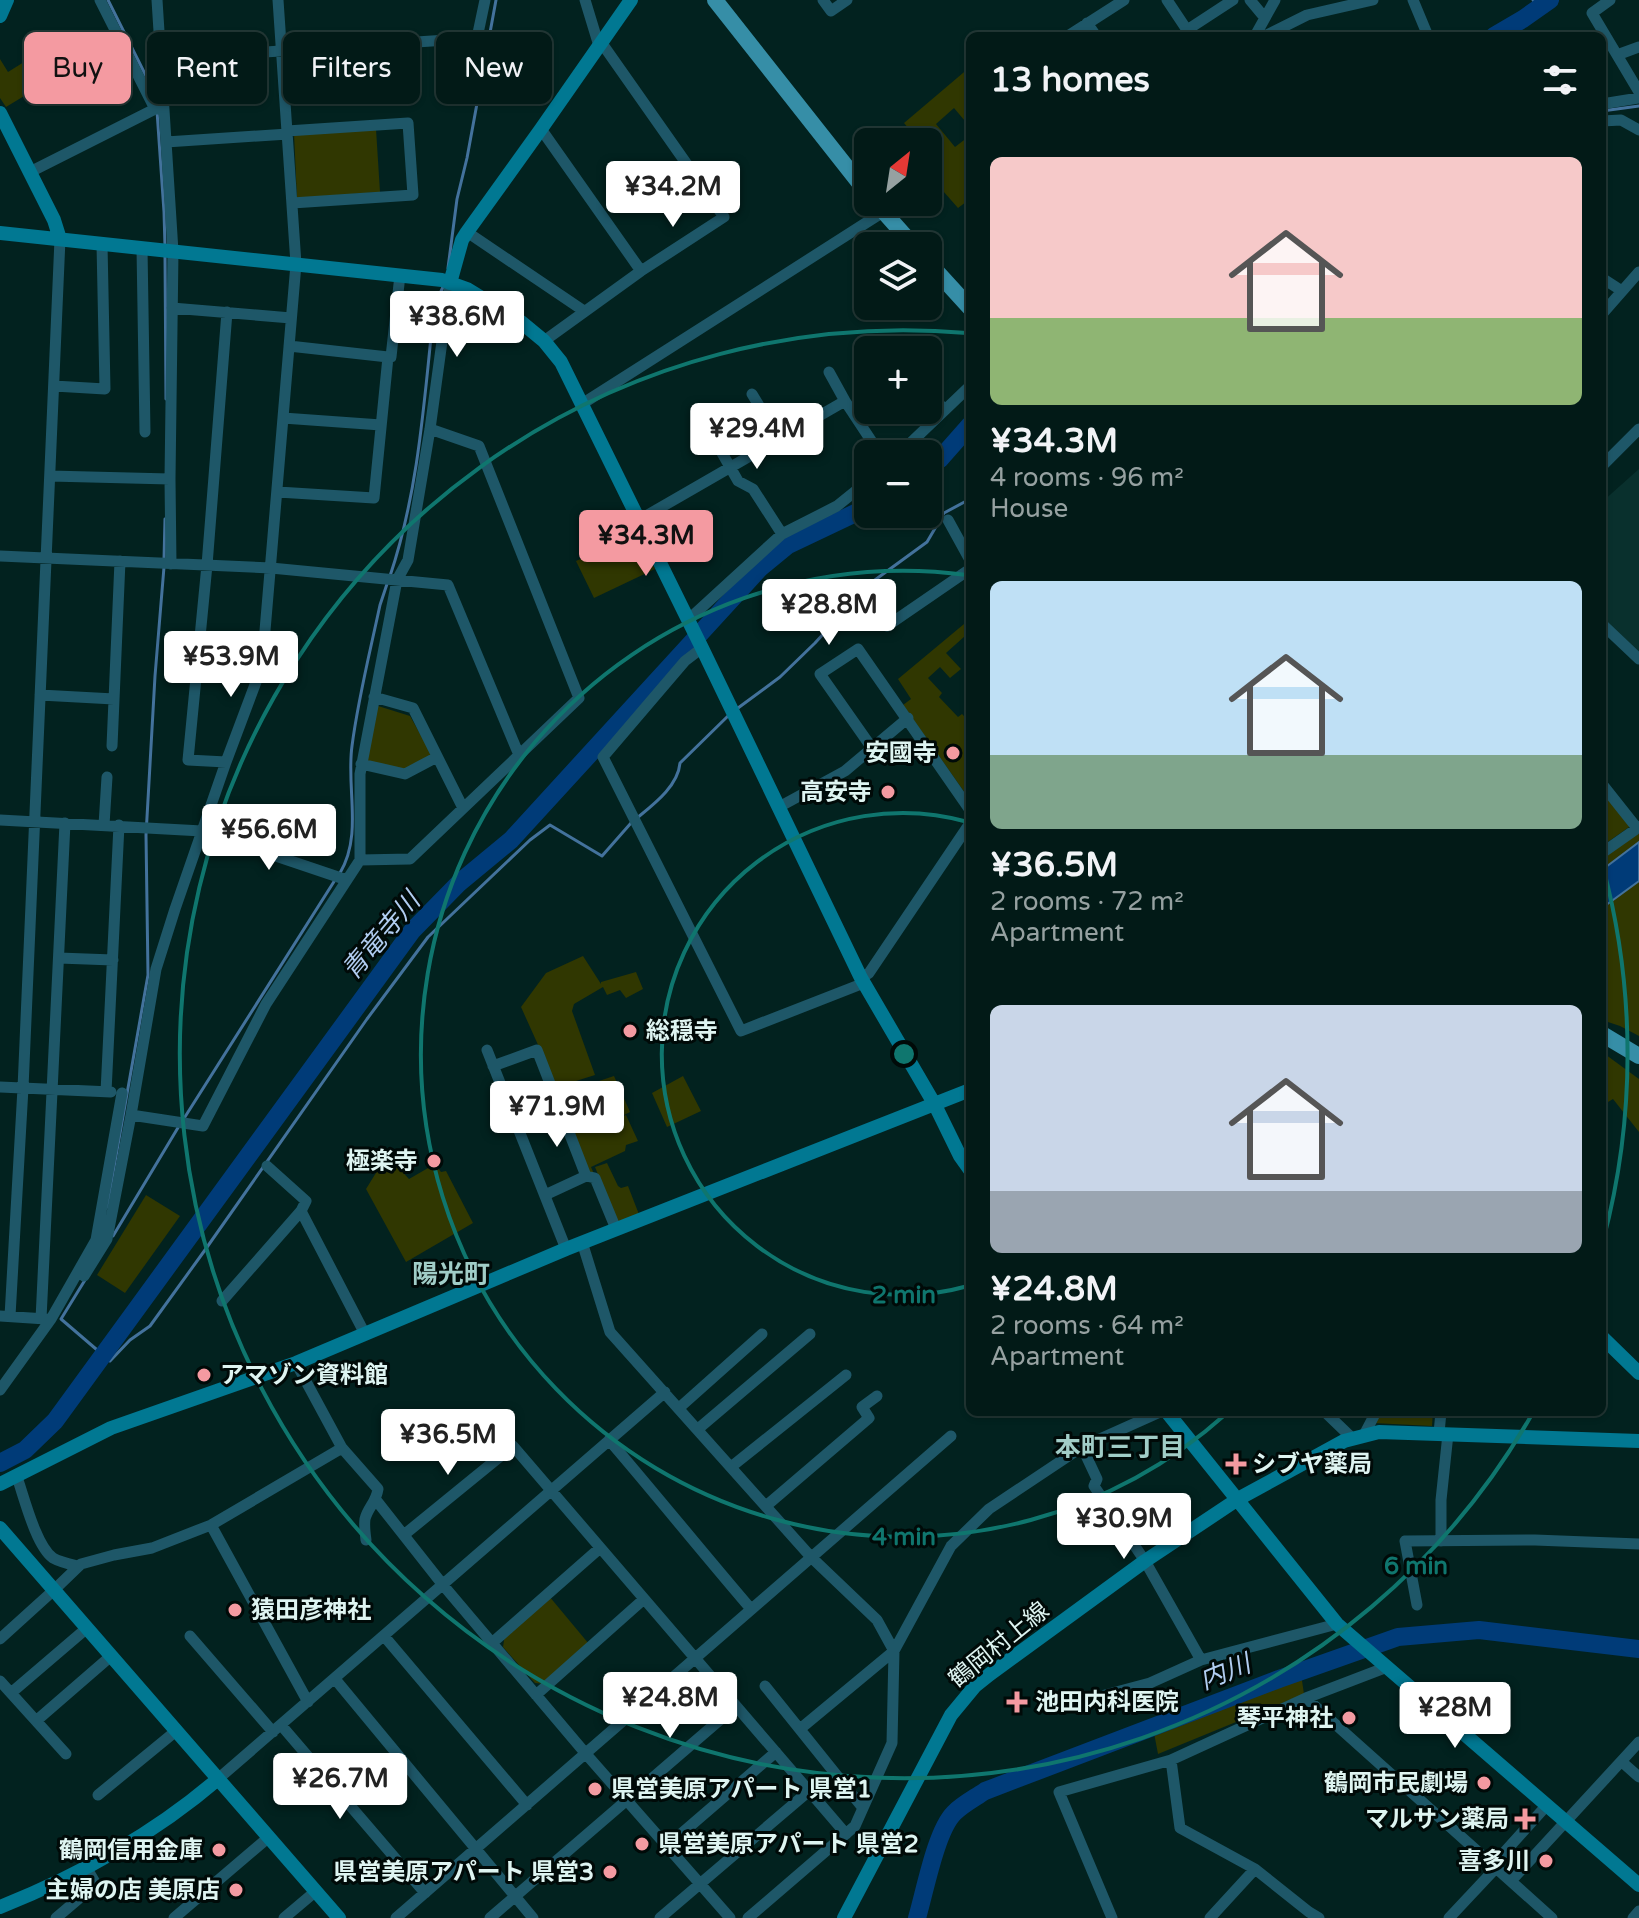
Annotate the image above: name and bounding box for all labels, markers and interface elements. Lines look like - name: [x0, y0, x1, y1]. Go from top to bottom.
- chip: Buy: [24, 32, 131, 104]
- chip: Rent: [147, 32, 267, 104]
- chip: Filters: [283, 32, 420, 104]
- chip: New: [436, 32, 552, 104]
- icon: filters: [1538, 58, 1582, 102]
- text: 13 homes: [990, 60, 1150, 101]
- north arrow: [854, 128, 942, 216]
- map controls: [854, 128, 942, 528]
- pin: ¥34.2M: [608, 161, 738, 229]
- text: ¥34.2M: [624, 171, 722, 202]
- icon: home: [1214, 209, 1358, 353]
- button: layers: [854, 232, 942, 320]
- pin: ¥38.6M: [392, 291, 522, 359]
- text: ¥38.6M: [408, 301, 506, 332]
- button: +: [854, 336, 942, 424]
- pin: ¥29.4M: [692, 403, 822, 471]
- text: ¥29.4M: [708, 413, 806, 444]
- text: ¥34.3M: [990, 421, 1118, 462]
- button: −: [854, 440, 942, 528]
- text: 4 rooms · 96 m²: [990, 462, 1184, 493]
- text: House: [990, 493, 1068, 524]
- pin: ¥34.3M: [581, 510, 711, 578]
- text: ¥34.3M: [597, 520, 695, 551]
- pin: ¥28.8M: [764, 579, 894, 647]
- text: ¥28.8M: [780, 589, 878, 620]
- pin: ¥53.9M: [166, 631, 296, 699]
- icon: home: [1214, 633, 1358, 777]
- text: ¥53.9M: [182, 641, 280, 672]
- place label: 安國寺: [865, 739, 937, 768]
- marker: 安國寺: [944, 744, 962, 762]
- place label: 高安寺: [800, 778, 872, 807]
- marker: 高安寺: [879, 783, 897, 801]
- pin: ¥56.6M: [204, 804, 334, 872]
- text: ¥56.6M: [220, 814, 318, 845]
- text: ¥36.5M: [990, 845, 1118, 886]
- water label: 青竜寺川: [336, 884, 428, 986]
- text: 2 rooms · 72 m²: [990, 886, 1184, 917]
- text: Apartment: [990, 917, 1124, 948]
- place label: 総穏寺: [646, 1017, 718, 1046]
- marker: 総穏寺: [621, 1022, 639, 1040]
- centre of rings: [890, 1040, 918, 1068]
- icon: home: [1214, 1057, 1358, 1201]
- pin: ¥71.9M: [492, 1081, 622, 1149]
- text: ¥71.9M: [508, 1091, 606, 1122]
- place label: 極楽寺: [346, 1147, 418, 1176]
- marker: 極楽寺: [425, 1152, 443, 1170]
- district label: 陽光町: [412, 1259, 490, 1290]
- text: ¥24.8M: [990, 1269, 1118, 1310]
- text: 2 min: [872, 1281, 936, 1310]
- text: 2 rooms · 64 m²: [990, 1310, 1184, 1341]
- text: Apartment: [990, 1341, 1124, 1372]
- place label: アマゾン資料館: [220, 1361, 388, 1390]
- marker: アマゾン資料館: [195, 1366, 213, 1384]
- pin: ¥36.5M: [383, 1409, 513, 1477]
- text: ¥36.5M: [399, 1419, 497, 1450]
- district label: 本町三丁目: [1055, 1432, 1185, 1463]
- place label: シブヤ薬局: [1252, 1450, 1372, 1479]
- marker: シブヤ薬局: [1227, 1455, 1245, 1473]
- pin: ¥30.9M: [1059, 1493, 1189, 1561]
- text: ¥30.9M: [1075, 1503, 1173, 1534]
- text: 4 min: [872, 1523, 936, 1552]
- text: 6 min: [1384, 1552, 1448, 1581]
- place label: 猿田彦神社: [251, 1596, 371, 1625]
- street label: 鶴岡村上線: [943, 1596, 1055, 1694]
- marker: 猿田彦神社: [226, 1601, 244, 1619]
- water label: 内川: [1195, 1647, 1258, 1696]
- pin: ¥24.8M: [605, 1672, 735, 1740]
- text: ¥24.8M: [621, 1682, 719, 1713]
- pin: ¥28M: [1408, 1682, 1502, 1750]
- place label: 池田内科医院: [1035, 1688, 1179, 1717]
- marker: 池田内科医院: [1006, 1691, 1028, 1713]
- text: ¥28M: [1418, 1692, 1492, 1723]
- place label: 琴平神社: [1237, 1704, 1333, 1733]
- marker: 琴平神社: [1340, 1709, 1358, 1727]
- pin: ¥26.7M: [275, 1753, 405, 1821]
- text: ¥26.7M: [291, 1763, 389, 1794]
- place label: 鶴岡市民劇場: [1324, 1769, 1468, 1798]
- marker: 鶴岡市民劇場: [1475, 1774, 1493, 1792]
- place label: 県営美原アパート 県営1: [611, 1775, 872, 1804]
- marker: 県営美原アパート 県営1: [586, 1780, 604, 1798]
- place label: マルサン薬局: [1365, 1805, 1509, 1834]
- marker: マルサン薬局: [1516, 1810, 1534, 1828]
- place label: 県営美原アパート 県営2: [658, 1830, 919, 1859]
- marker: 県営美原アパート 県営2: [633, 1835, 651, 1853]
- place label: 鶴岡信用金庫: [59, 1836, 203, 1865]
- marker: 鶴岡信用金庫: [210, 1841, 228, 1859]
- place label: 喜多川: [1458, 1847, 1530, 1876]
- marker: 喜多川: [1537, 1852, 1555, 1870]
- place label: 県営美原アパート 県営3: [333, 1858, 594, 1887]
- marker: 県営美原アパート 県営3: [601, 1863, 619, 1881]
- place label: 主婦の店 美原店: [46, 1876, 220, 1905]
- marker: 主婦の店 美原店: [227, 1881, 245, 1899]

